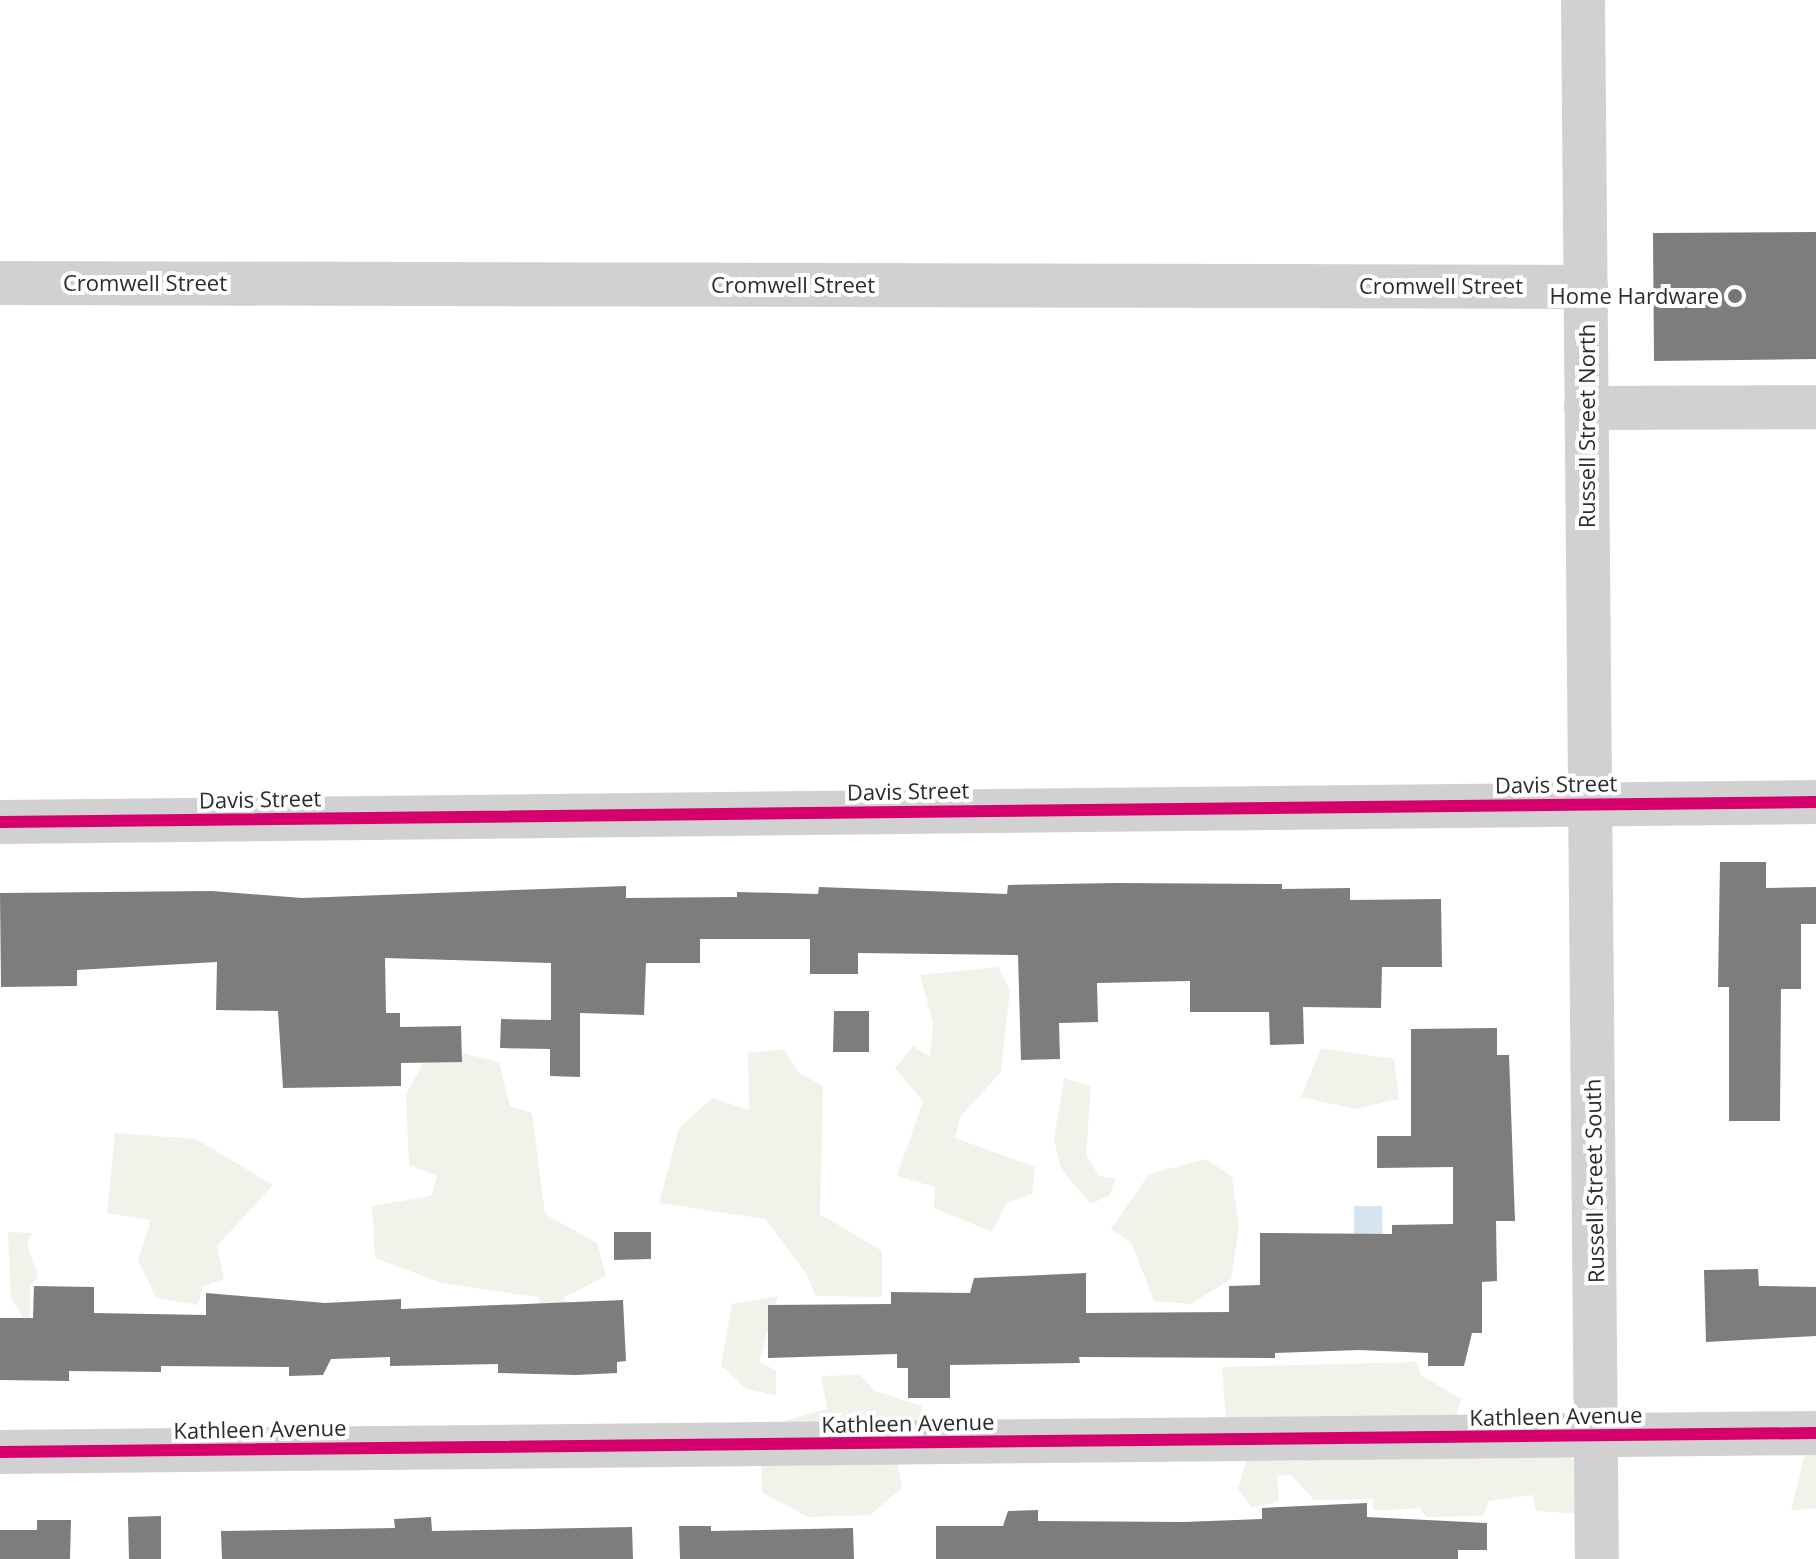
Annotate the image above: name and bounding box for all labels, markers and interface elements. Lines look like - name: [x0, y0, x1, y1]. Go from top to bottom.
- street label: Cromwell Street: [63, 270, 227, 296]
- street label: Cromwell Street: [711, 272, 875, 298]
- street label: Cromwell Street: [1359, 273, 1523, 299]
- place label: Home Hardware: [1550, 283, 1719, 309]
- marker: Home Hardware: [1726, 287, 1744, 305]
- street label: Russell Street North: [1574, 324, 1600, 528]
- street label: Davis Street: [1495, 770, 1617, 798]
- street label: Davis Street: [847, 777, 969, 805]
- street label: Davis Street: [199, 785, 321, 813]
- street label: Russell Street South: [1579, 1079, 1609, 1283]
- street label: Kathleen Avenue: [1469, 1401, 1643, 1431]
- street label: Kathleen Avenue: [821, 1408, 995, 1438]
- street label: Kathleen Avenue: [173, 1414, 347, 1444]

